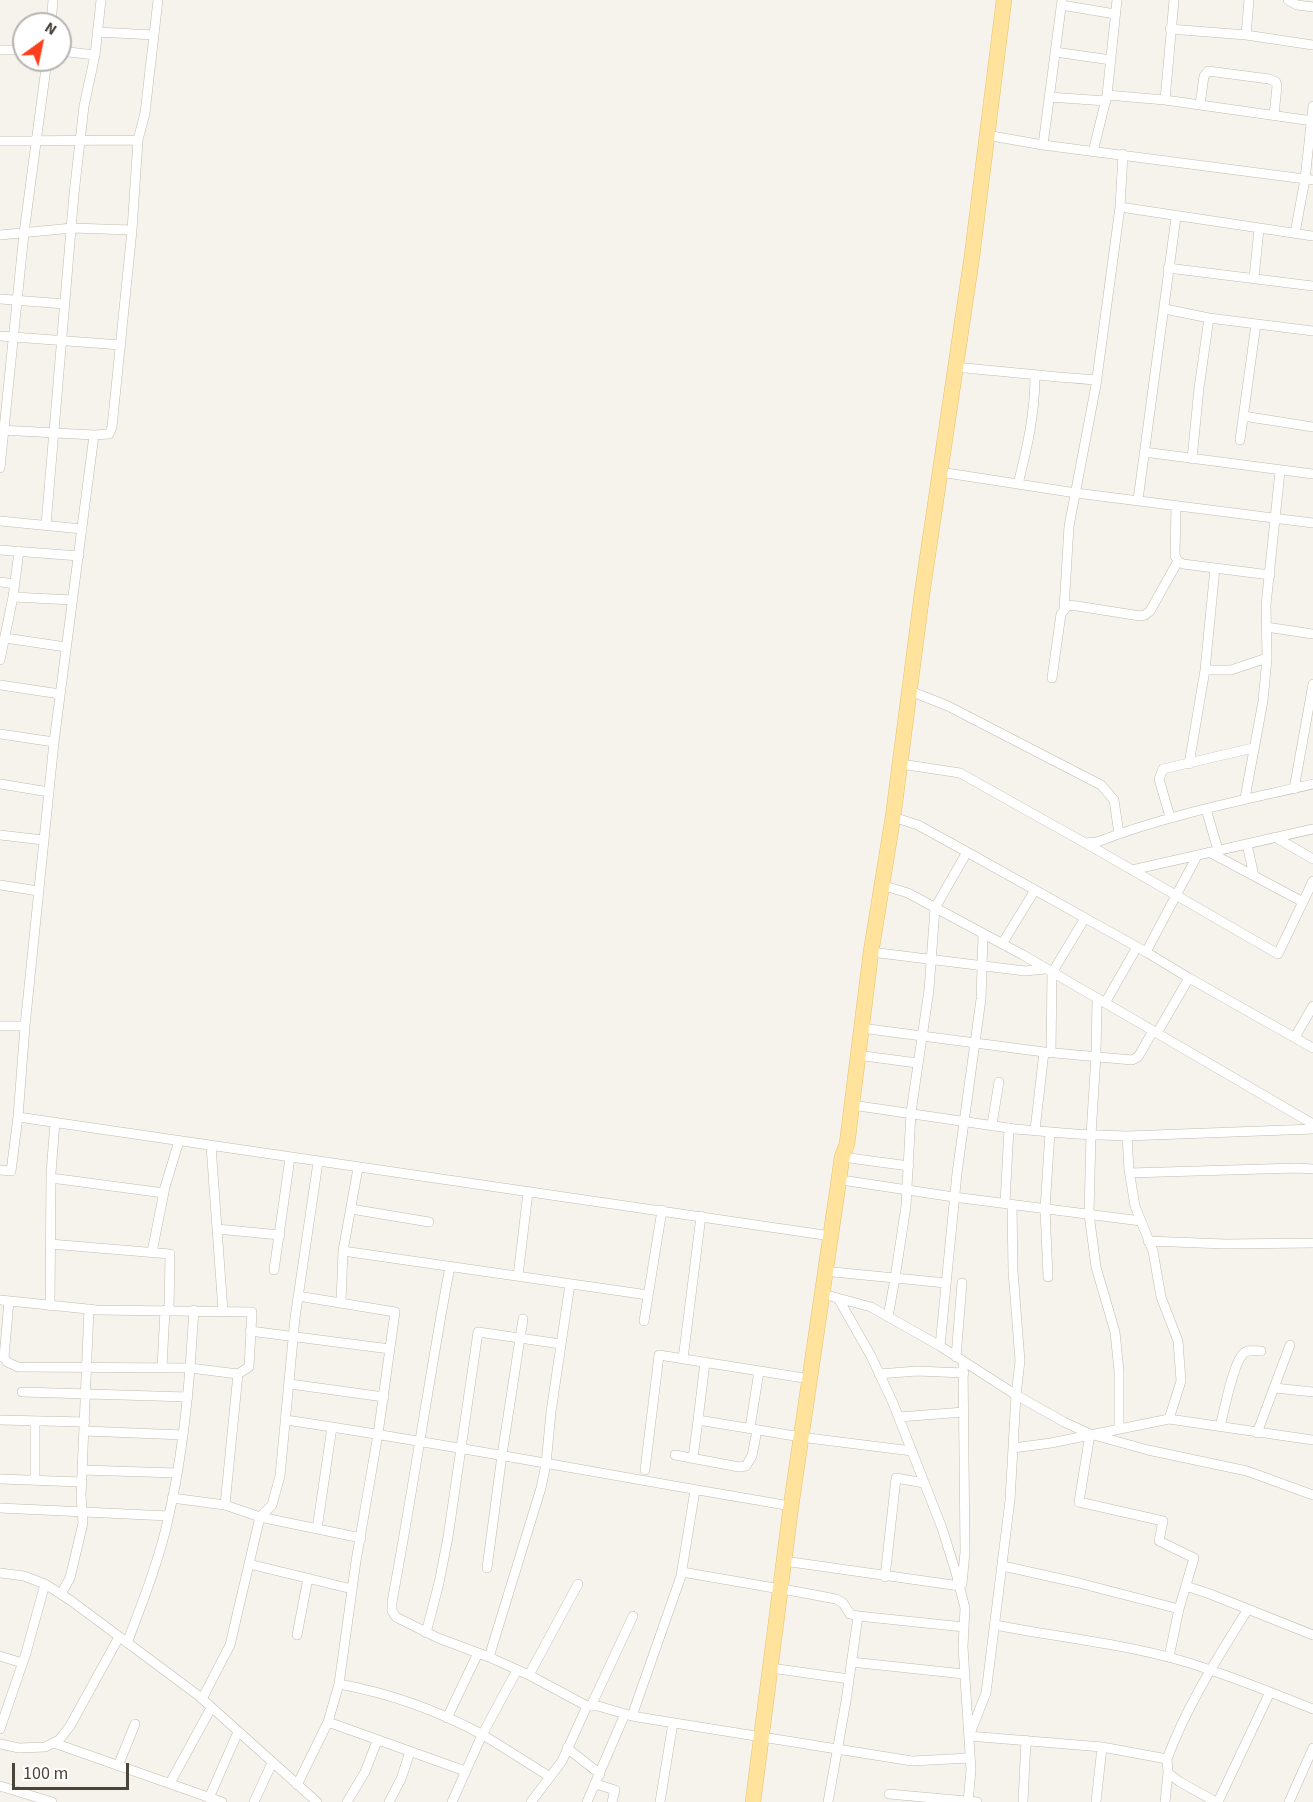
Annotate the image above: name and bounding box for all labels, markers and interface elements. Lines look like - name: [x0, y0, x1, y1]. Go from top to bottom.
- north arrow: [12, 12, 72, 72]
- text: N: [40, 16, 61, 41]
- scale bar: [15, 1751, 132, 1789]
- text: 100 m: [23, 1761, 68, 1786]

